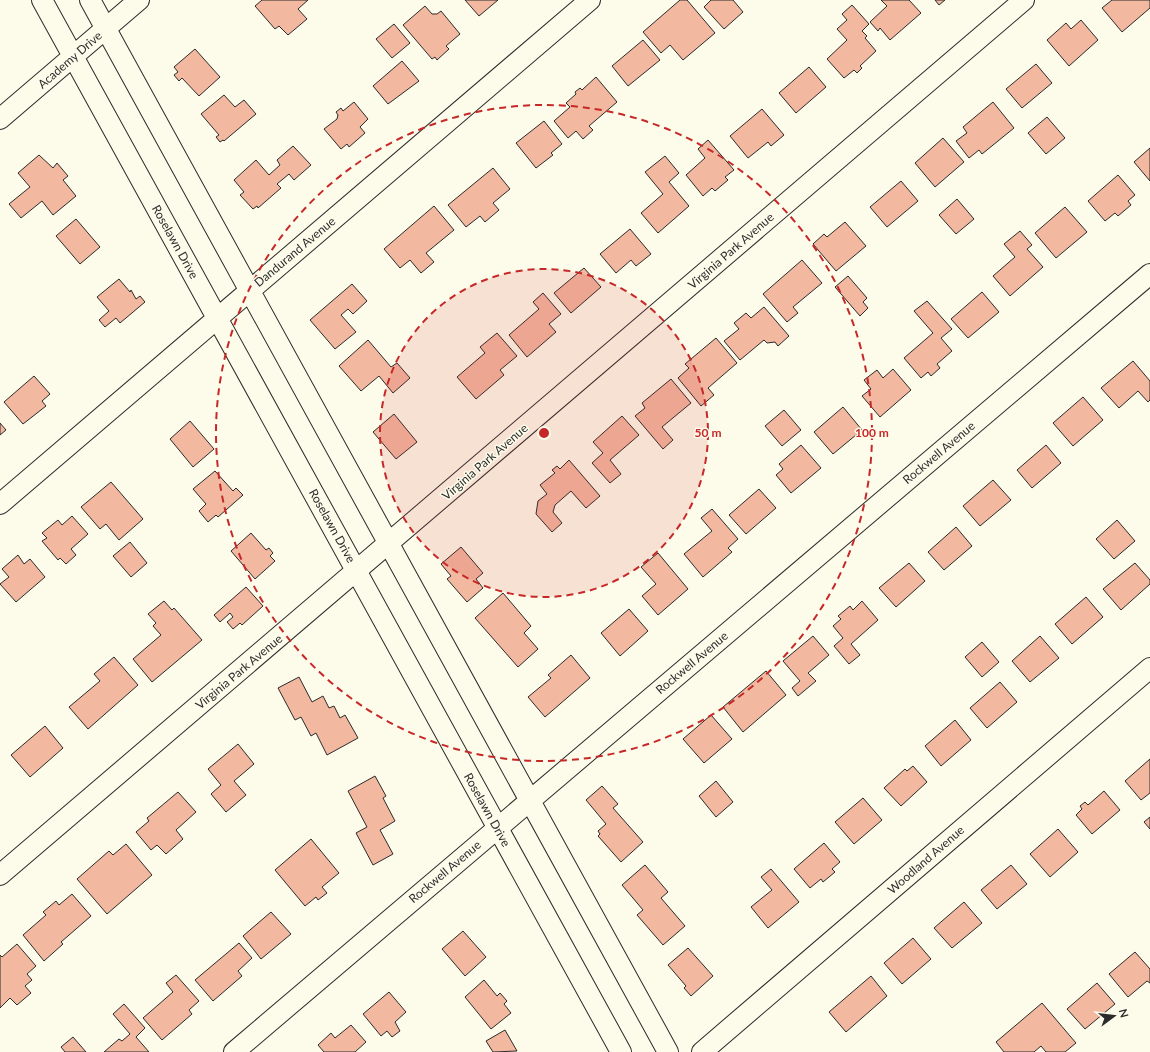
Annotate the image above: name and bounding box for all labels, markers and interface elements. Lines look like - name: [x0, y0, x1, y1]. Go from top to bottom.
- street label: Academy Drive: [35, 28, 105, 92]
- street label: Roselawn Drive: [149, 202, 202, 281]
- street label: Virginia Park Avenue: [685, 209, 777, 292]
- street label: Dandurand Avenue: [251, 213, 338, 290]
- street label: Rockwell Avenue: [900, 418, 978, 487]
- street label: Virginia Park Avenue: [439, 420, 531, 503]
- text: 50 m: [695, 425, 721, 440]
- text: 100 m: [855, 425, 889, 440]
- centre of rings: [537, 426, 551, 440]
- street label: Roselawn Drive: [306, 486, 359, 565]
- street label: Rockwell Avenue: [653, 628, 731, 697]
- street label: Virginia Park Avenue: [192, 631, 285, 712]
- street label: Roselawn Drive: [461, 770, 514, 849]
- street label: Woodland Avenue: [884, 822, 967, 897]
- street label: Rockwell Avenue: [406, 837, 484, 906]
- north arrow: [1094, 996, 1134, 1036]
- text: N: [1117, 1008, 1132, 1019]

